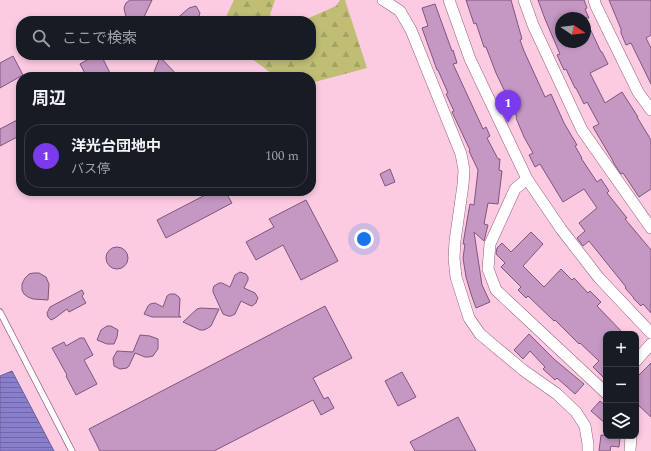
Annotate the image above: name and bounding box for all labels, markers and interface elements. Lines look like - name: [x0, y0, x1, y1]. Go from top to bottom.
- north arrow: [555, 12, 591, 48]
- search box: [16, 16, 316, 60]
- icon: search: [30, 27, 52, 49]
- text: ここで検索: [62, 27, 137, 50]
- text: 周辺: [32, 86, 66, 112]
- pin: 1: [495, 90, 521, 123]
- text: 洋光台団地中: [71, 135, 161, 158]
- text: 1: [42, 146, 50, 166]
- text: 100 m: [265, 146, 299, 166]
- text: バス停: [71, 159, 110, 179]
- your location: [354, 229, 374, 249]
- map controls: [603, 331, 639, 439]
- button: +: [603, 331, 639, 367]
- button: −: [603, 367, 639, 403]
- button: layers: [603, 403, 639, 439]

